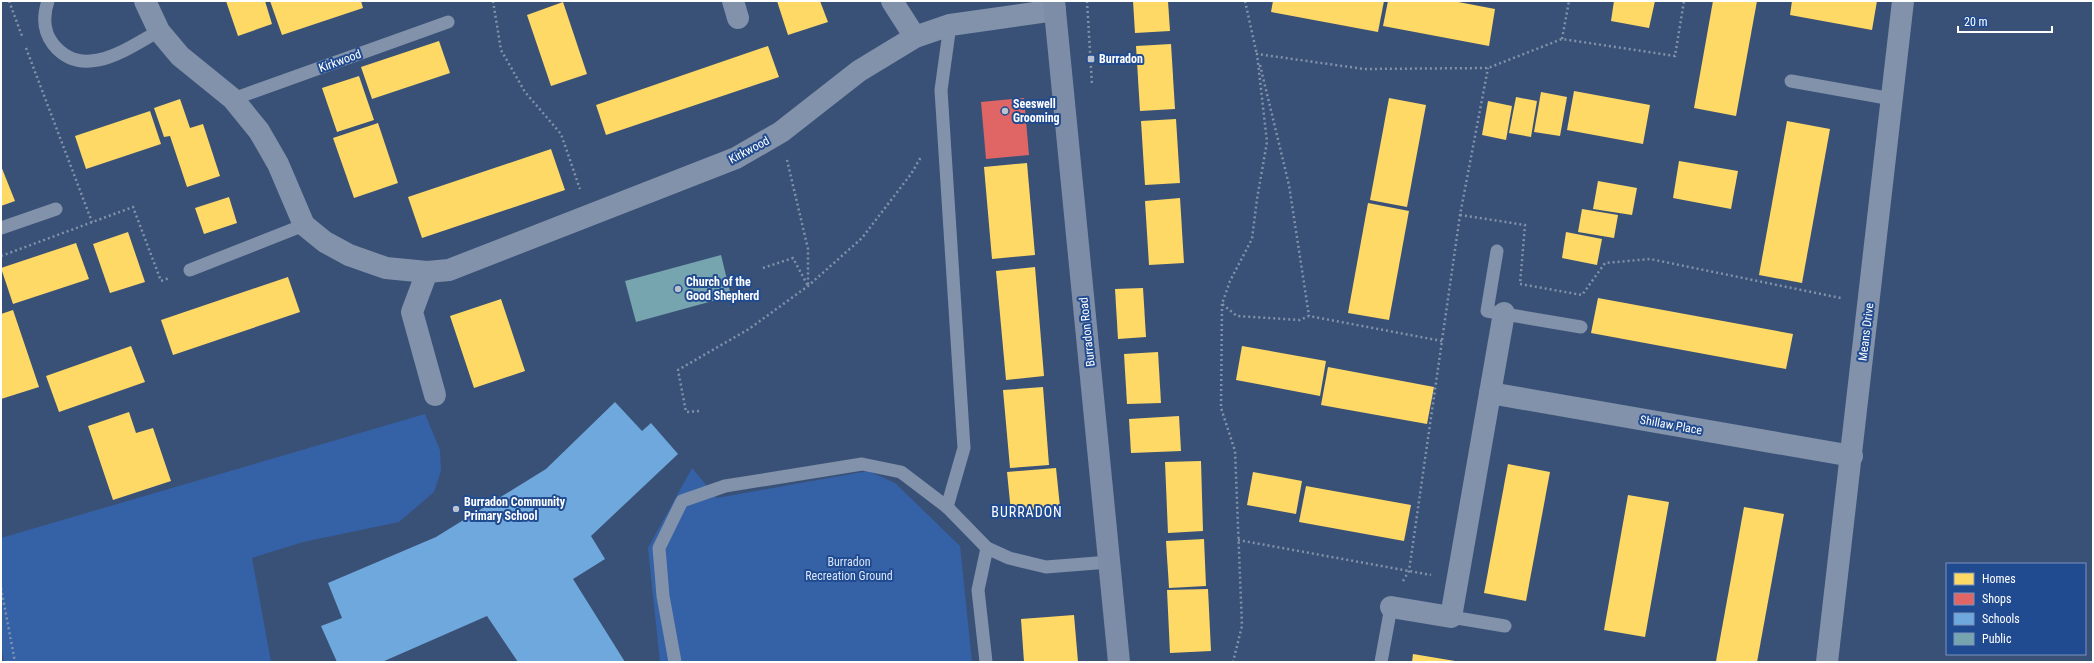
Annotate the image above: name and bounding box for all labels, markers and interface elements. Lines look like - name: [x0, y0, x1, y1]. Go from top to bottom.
- scale bar: [1958, 8, 2052, 34]
- text: 20 m: [1964, 15, 1988, 29]
- street label: Kirkwood: [317, 47, 363, 75]
- place label: Burradon: [1099, 52, 1143, 66]
- marker: Burradon: [1086, 54, 1096, 64]
- place label: Seeswell Grooming: [1013, 97, 1060, 125]
- marker: Seeswell Grooming: [1000, 106, 1010, 116]
- street label: Kirkwood: [726, 133, 772, 167]
- place label: Church of the Good Shepherd: [686, 275, 759, 303]
- marker: Church of the Good Shepherd: [673, 284, 683, 294]
- street label: Burradon Road: [1076, 297, 1098, 367]
- street label: Means Drive: [1855, 302, 1877, 362]
- street label: Shillaw Place: [1639, 413, 1704, 437]
- place label: Burradon Community Primary School: [464, 495, 566, 523]
- marker: Burradon Community Primary School: [451, 504, 461, 514]
- district label: BURRADON: [991, 504, 1063, 520]
- park label: Burradon Recreation Ground: [805, 555, 893, 583]
- legend: [1946, 563, 2086, 655]
- text: Homes: [1982, 572, 2016, 586]
- text: Shops: [1982, 592, 2011, 606]
- text: Schools: [1982, 612, 2020, 626]
- text: Public: [1982, 632, 2012, 646]

